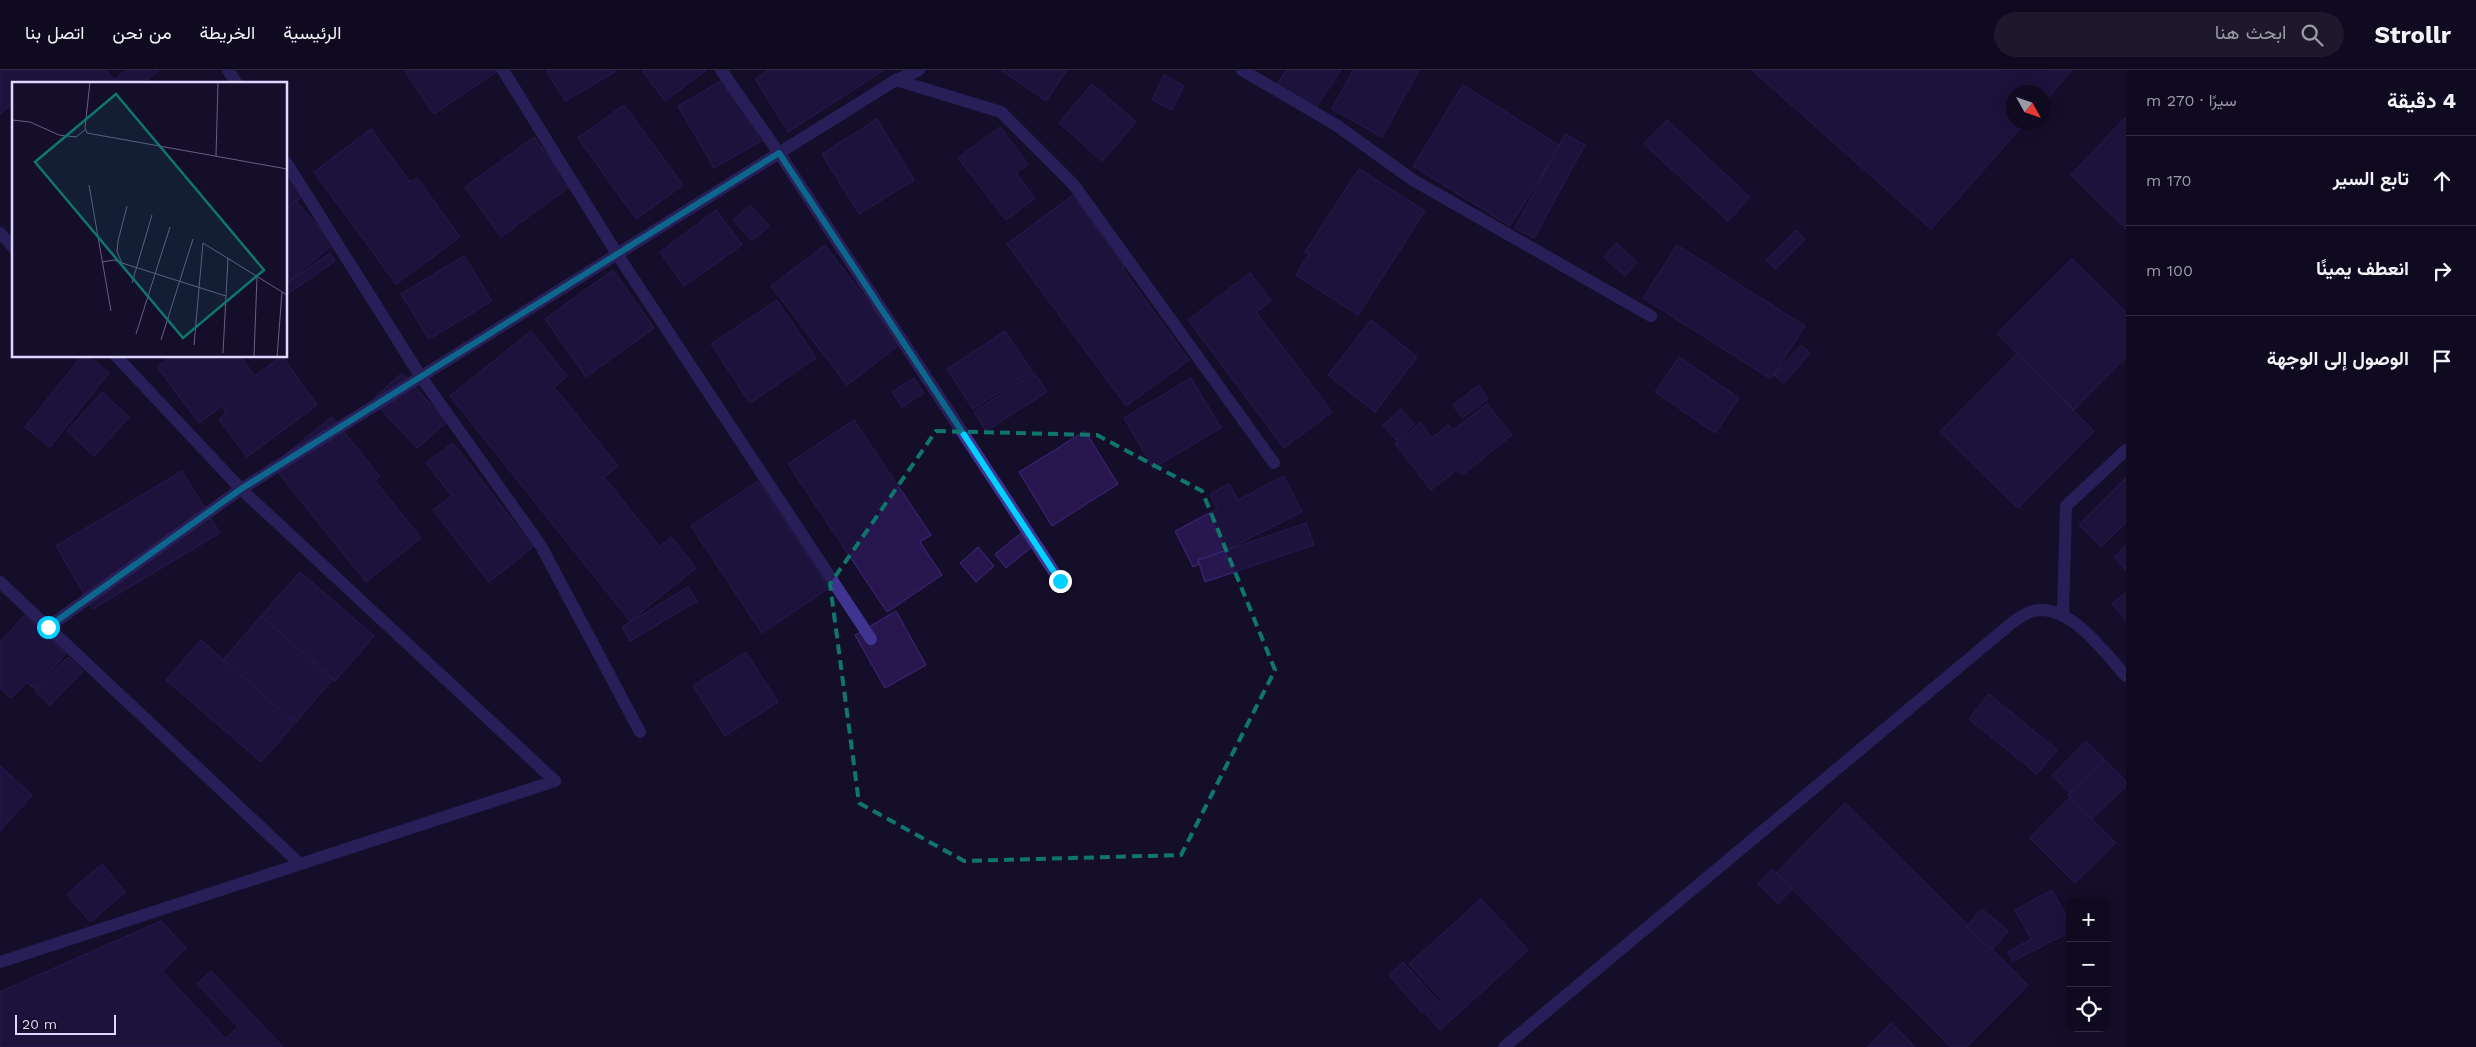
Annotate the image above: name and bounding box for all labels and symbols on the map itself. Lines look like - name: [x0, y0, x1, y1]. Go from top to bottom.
- inset map: [12, 82, 288, 358]
- north arrow: [2006, 85, 2051, 130]
- route end: [1049, 570, 1072, 593]
- route start: [37, 616, 60, 639]
- scale bar: [15, 1012, 116, 1035]

